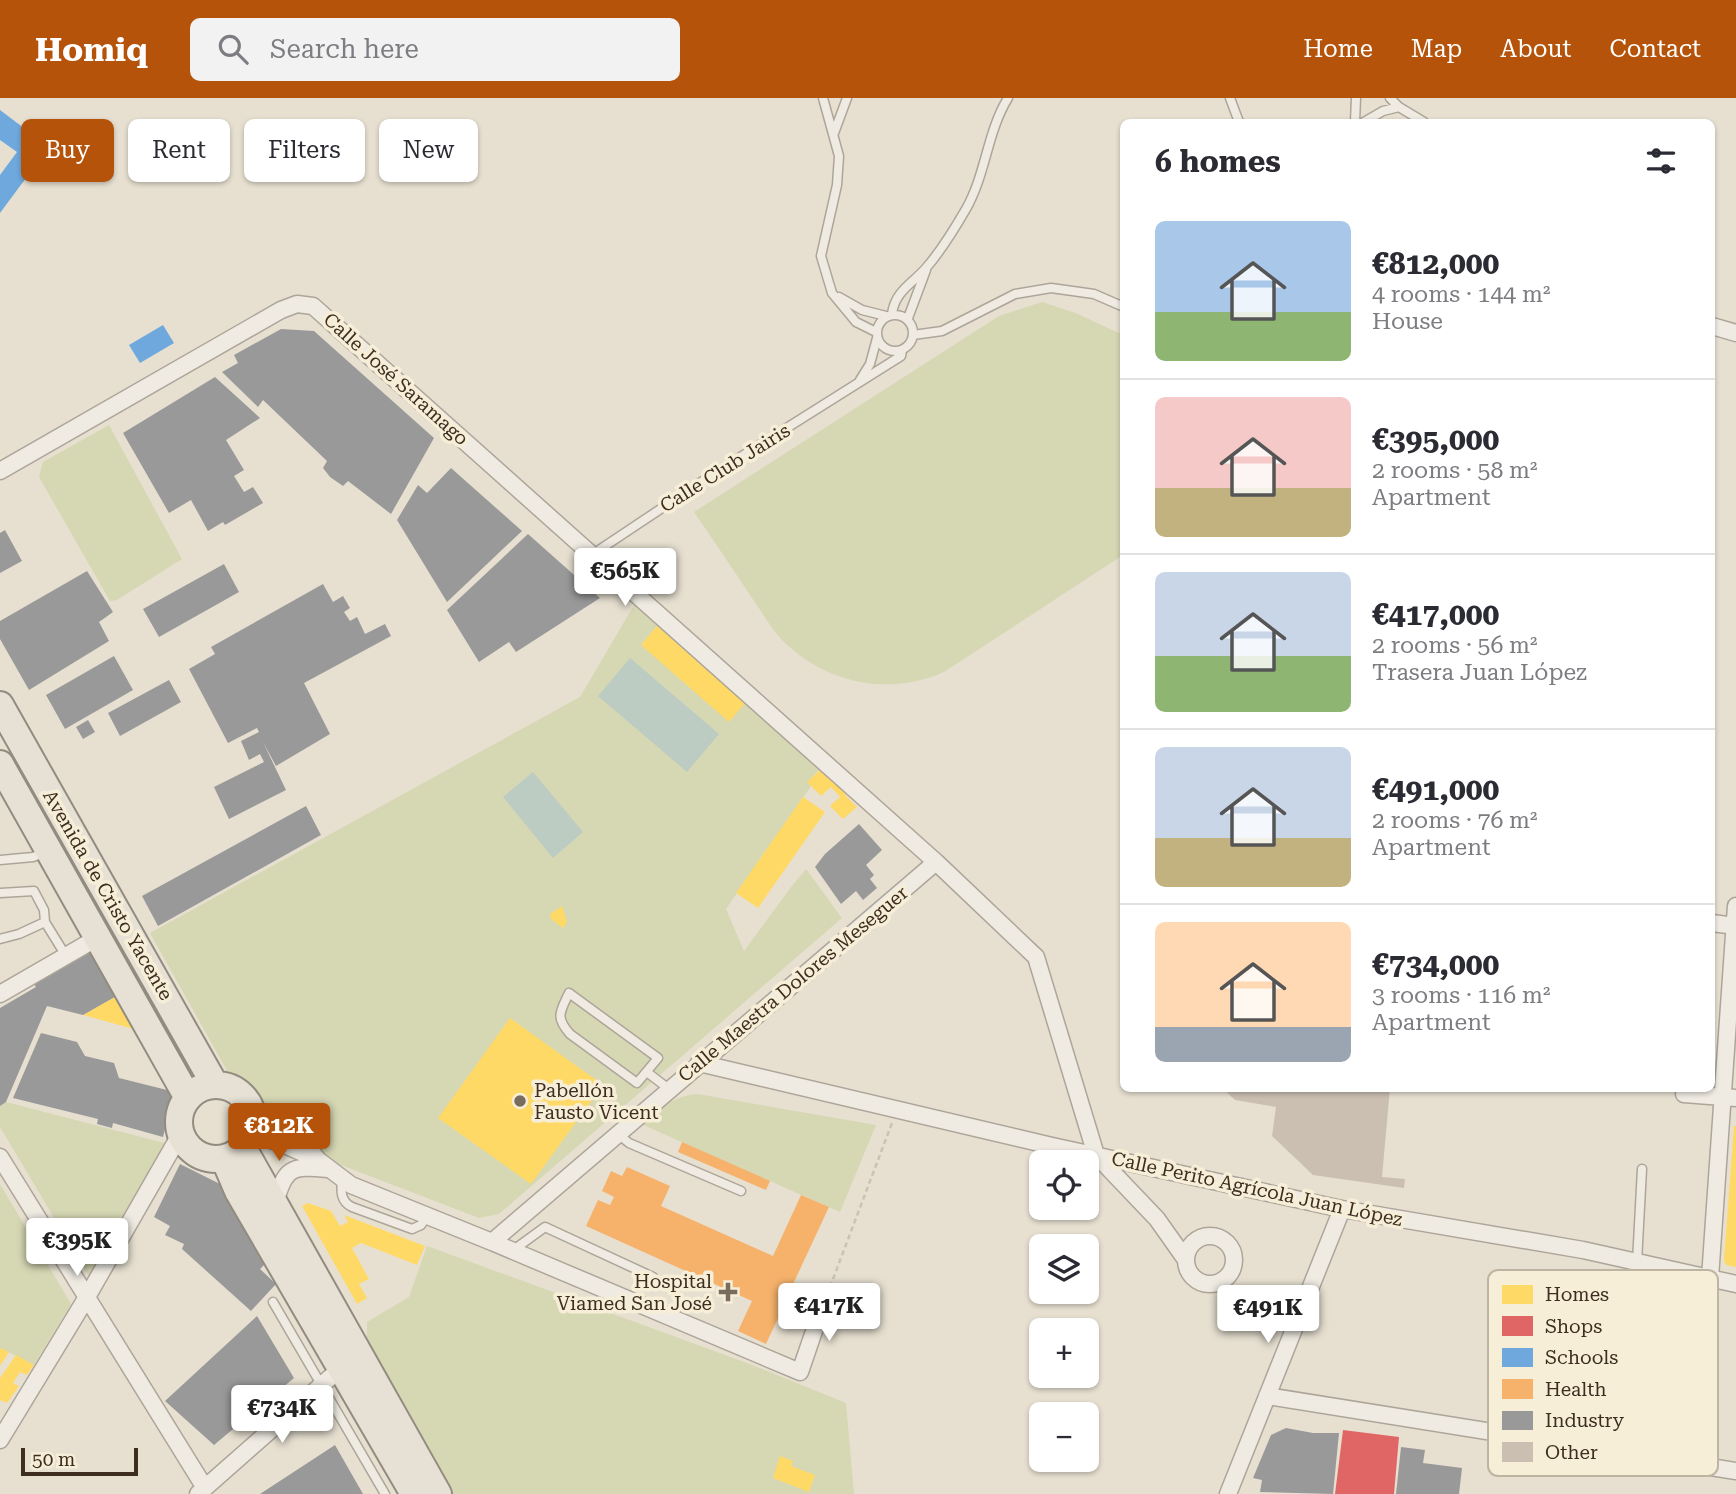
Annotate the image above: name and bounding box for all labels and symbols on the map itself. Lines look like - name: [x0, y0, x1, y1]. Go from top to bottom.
- street label: Calle José Saramago: [319, 308, 473, 450]
- street label: Calle Club Jairis: [656, 419, 794, 517]
- pin: €565K: [576, 548, 674, 608]
- street label: Avenida de Cristo Yacente: [38, 786, 178, 1004]
- street label: Calle Maestra Dolores Meseguer: [674, 881, 913, 1087]
- place label: Pabellón Fausto Vicent: [534, 1079, 659, 1124]
- marker: Pabellón Fausto Vicent: [512, 1093, 528, 1109]
- pin: €812K: [230, 1104, 328, 1163]
- street label: Calle Perito Agrícola Juan López: [1110, 1147, 1405, 1231]
- pin: €395K: [28, 1218, 126, 1278]
- place label: Hospital Viamed San José: [557, 1270, 712, 1315]
- legend: [1488, 1270, 1718, 1476]
- marker: Hospital Viamed San José: [718, 1282, 738, 1302]
- text: Homes: [1545, 1283, 1609, 1306]
- pin: €417K: [780, 1284, 878, 1343]
- pin: €491K: [1219, 1286, 1317, 1345]
- text: Shops: [1545, 1315, 1602, 1338]
- text: Schools: [1545, 1346, 1618, 1369]
- text: Health: [1545, 1378, 1607, 1401]
- pin: €734K: [233, 1386, 331, 1445]
- text: Industry: [1545, 1409, 1625, 1432]
- text: Other: [1545, 1441, 1598, 1464]
- scale bar: [21, 1445, 138, 1477]

